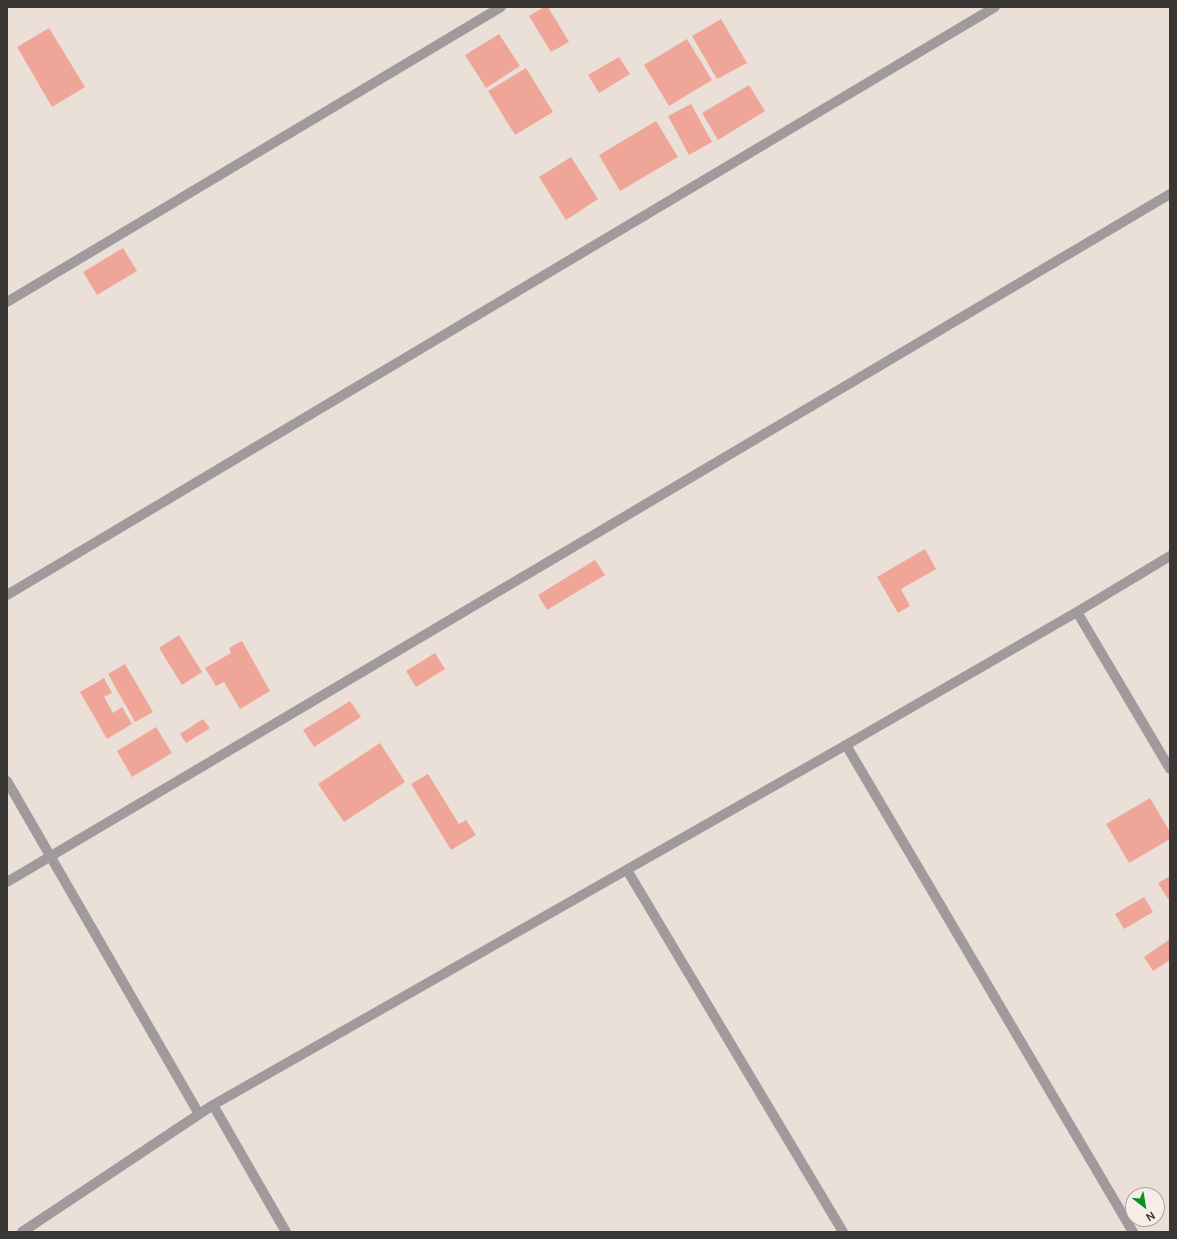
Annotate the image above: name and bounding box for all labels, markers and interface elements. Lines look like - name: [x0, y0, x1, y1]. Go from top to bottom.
- north arrow: [1125, 1187, 1165, 1227]
- text: N: [1144, 1208, 1158, 1224]

